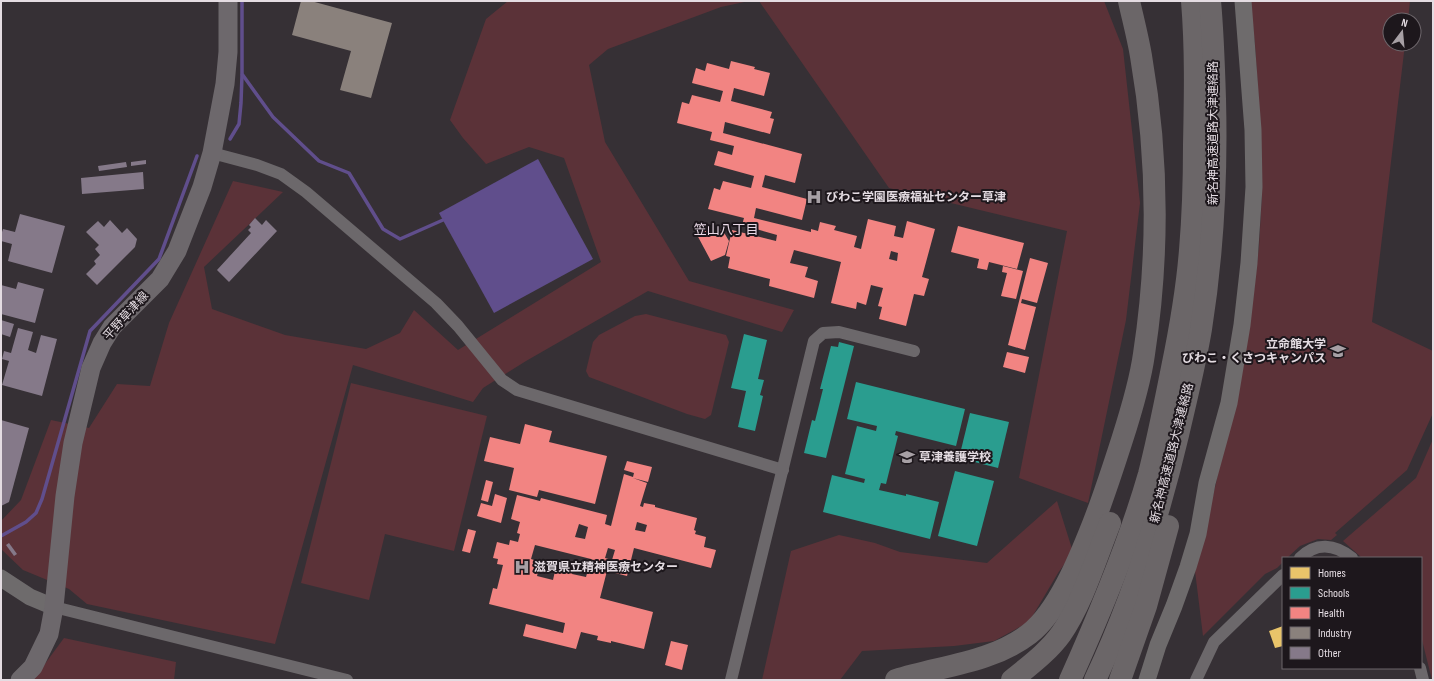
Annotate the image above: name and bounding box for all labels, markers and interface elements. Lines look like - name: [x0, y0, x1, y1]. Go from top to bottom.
- north arrow: [1382, 12, 1422, 52]
- text: N: [1400, 16, 1409, 30]
- street label: 新名神高速道路大津連絡路: [1206, 61, 1221, 205]
- hospital icon: びわこ学園医療福祉センター草津: [805, 188, 823, 206]
- place label: びわこ学園医療福祉センター草津: [826, 190, 1006, 205]
- district label: 笠山八丁目: [693, 222, 759, 238]
- street label: 平野草津線: [100, 289, 152, 343]
- place label: 立命館大学 びわこ・くさつキャンパス: [1182, 337, 1326, 366]
- school or university icon: 立命館大学 びわこ・くさつキャンパス: [1329, 342, 1347, 360]
- street label: 新名神高速道路大津連絡路: [1147, 381, 1197, 525]
- school or university icon: 草津養護学校: [898, 448, 916, 466]
- place label: 草津養護学校: [919, 450, 991, 465]
- legend: [1282, 557, 1422, 669]
- hospital icon: 滋賀県立精神医療センター: [513, 558, 531, 576]
- place label: 滋賀県立精神医療センター: [534, 560, 678, 575]
- text: Homes: [1318, 566, 1346, 581]
- text: Schools: [1318, 586, 1350, 601]
- text: Health: [1318, 606, 1345, 621]
- text: Industry: [1318, 626, 1352, 641]
- text: Other: [1318, 646, 1342, 661]

